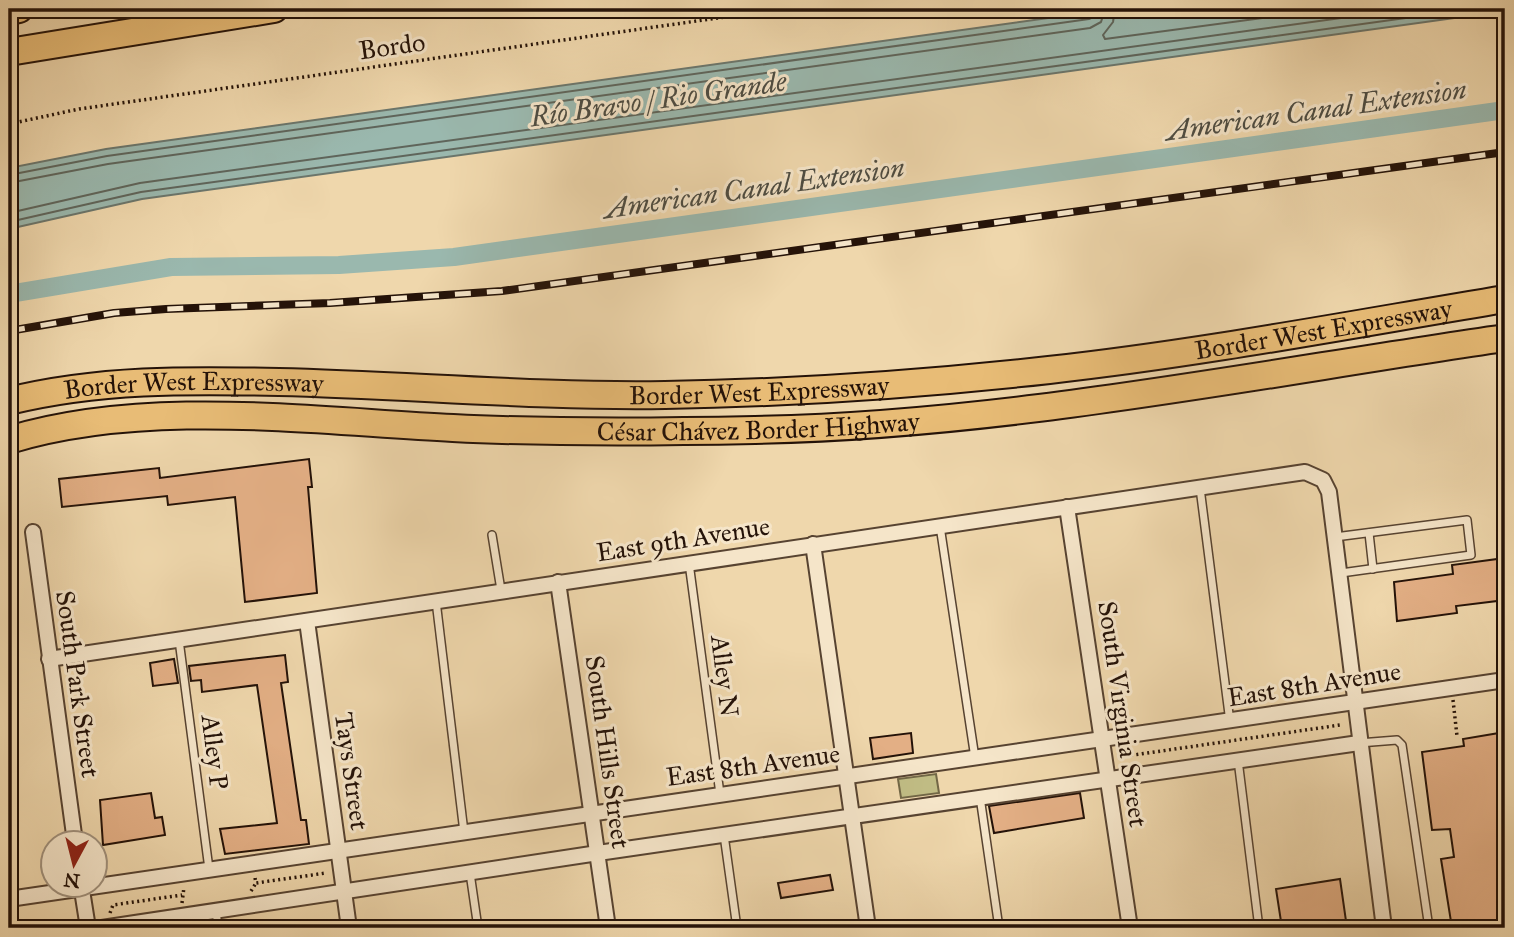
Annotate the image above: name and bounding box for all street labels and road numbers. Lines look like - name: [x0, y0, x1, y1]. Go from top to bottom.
- street label: Bordo: [357, 26, 427, 66]
- street label: Border West Expressway: [1192, 292, 1455, 366]
- street label: Border West Expressway: [62, 365, 325, 406]
- street label: Border West Expressway: [629, 369, 891, 411]
- street label: César Chávez Border Highway: [597, 405, 922, 448]
- street label: East 9th Avenue: [594, 509, 772, 569]
- street label: South Park Street: [49, 588, 107, 780]
- street label: South Virginia Street: [1091, 599, 1155, 829]
- street label: Alley N: [704, 632, 746, 719]
- street label: South Hills Street: [579, 653, 637, 851]
- street label: East 8th Avenue: [1225, 654, 1403, 713]
- street label: Tays Street: [328, 710, 376, 832]
- street label: Alley P: [194, 712, 235, 791]
- street label: East 8th Avenue: [664, 737, 842, 793]

